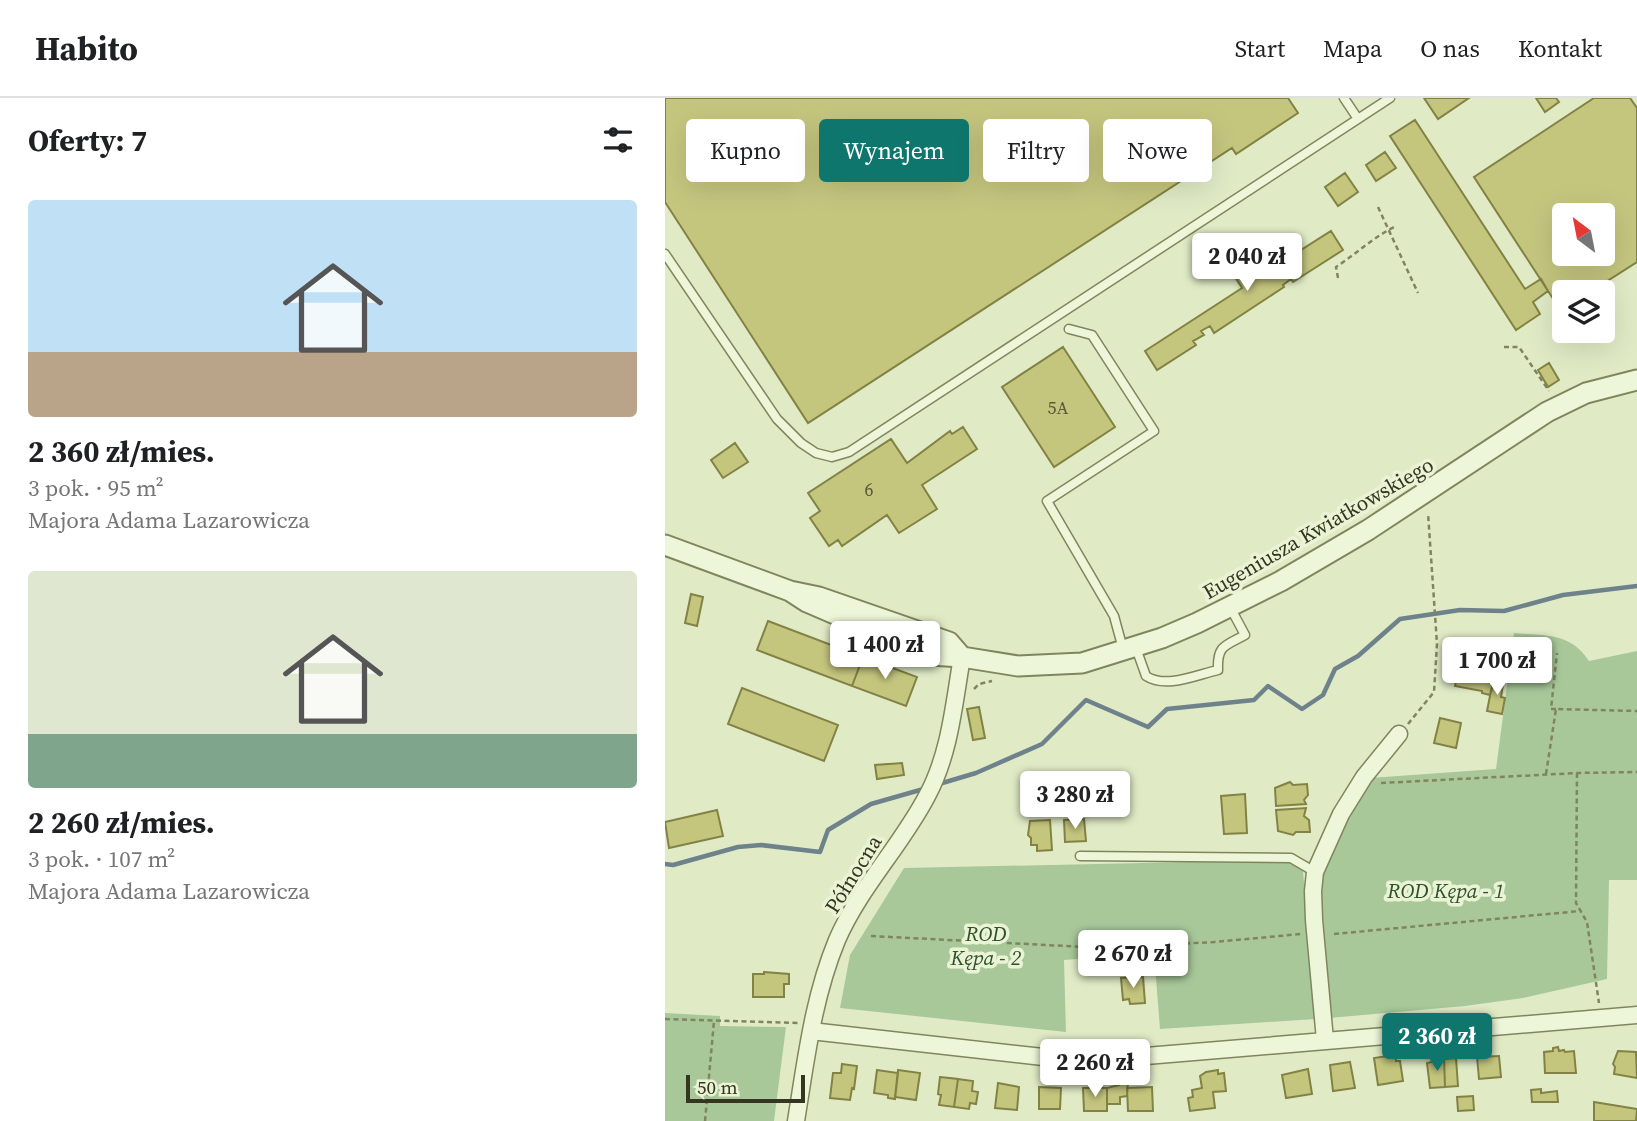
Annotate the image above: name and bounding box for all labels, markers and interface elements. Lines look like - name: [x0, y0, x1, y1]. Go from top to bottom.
- text: Habito: [35, 26, 138, 71]
- text: Start: [1235, 32, 1285, 65]
- text: Mapa: [1323, 32, 1382, 65]
- text: O nas: [1420, 32, 1480, 65]
- text: Kontakt: [1518, 32, 1602, 65]
- chip: Kupno: [686, 119, 805, 182]
- chip: Wynajem: [819, 119, 969, 182]
- chip: Filtry: [983, 119, 1089, 182]
- chip: Nowe: [1103, 119, 1212, 182]
- text: Oferty: 7: [28, 120, 147, 161]
- icon: filters: [599, 121, 637, 159]
- north arrow: [1552, 203, 1615, 266]
- map controls: [1552, 203, 1615, 343]
- pin: 2 040 zł: [1175, 234, 1319, 293]
- text: 2 040 zł: [1208, 240, 1286, 272]
- icon: home: [270, 245, 396, 371]
- button: layers: [1552, 280, 1615, 343]
- house number: 5A: [1048, 395, 1069, 420]
- text: 2 360 zł/mies.: [28, 431, 215, 472]
- street label: Eugeniusza Kwiatkowskiego: [1197, 450, 1439, 606]
- text: 3 pok. · 95 m²: [28, 472, 164, 504]
- house number: 6: [865, 477, 874, 502]
- text: Majora Adama Lazarowicza: [28, 504, 310, 536]
- icon: home: [270, 616, 396, 742]
- pin: 1 400 zł: [813, 622, 957, 681]
- text: 1 400 zł: [846, 628, 924, 660]
- pin: 1 700 zł: [1425, 638, 1569, 697]
- text: 1 700 zł: [1458, 644, 1536, 676]
- pin: 3 280 zł: [1003, 772, 1147, 831]
- text: 3 280 zł: [1036, 778, 1114, 810]
- text: 2 260 zł/mies.: [28, 802, 215, 843]
- street label: Północna: [818, 829, 889, 919]
- text: 3 pok. · 107 m²: [28, 843, 175, 875]
- text: Majora Adama Lazarowicza: [28, 875, 310, 907]
- park label: ROD Kępa - 1: [1386, 876, 1505, 905]
- park label: ROD Kępa - 2: [949, 919, 1022, 972]
- pin: 2 670 zł: [1061, 930, 1205, 990]
- text: 2 670 zł: [1094, 937, 1172, 969]
- pin: 2 360 zł: [1365, 1014, 1509, 1073]
- text: 2 360 zł: [1398, 1020, 1476, 1052]
- pin: 2 260 zł: [1023, 1040, 1167, 1099]
- text: 2 260 zł: [1056, 1046, 1134, 1078]
- scale bar: [686, 1072, 805, 1104]
- text: 50 m: [697, 1074, 738, 1100]

